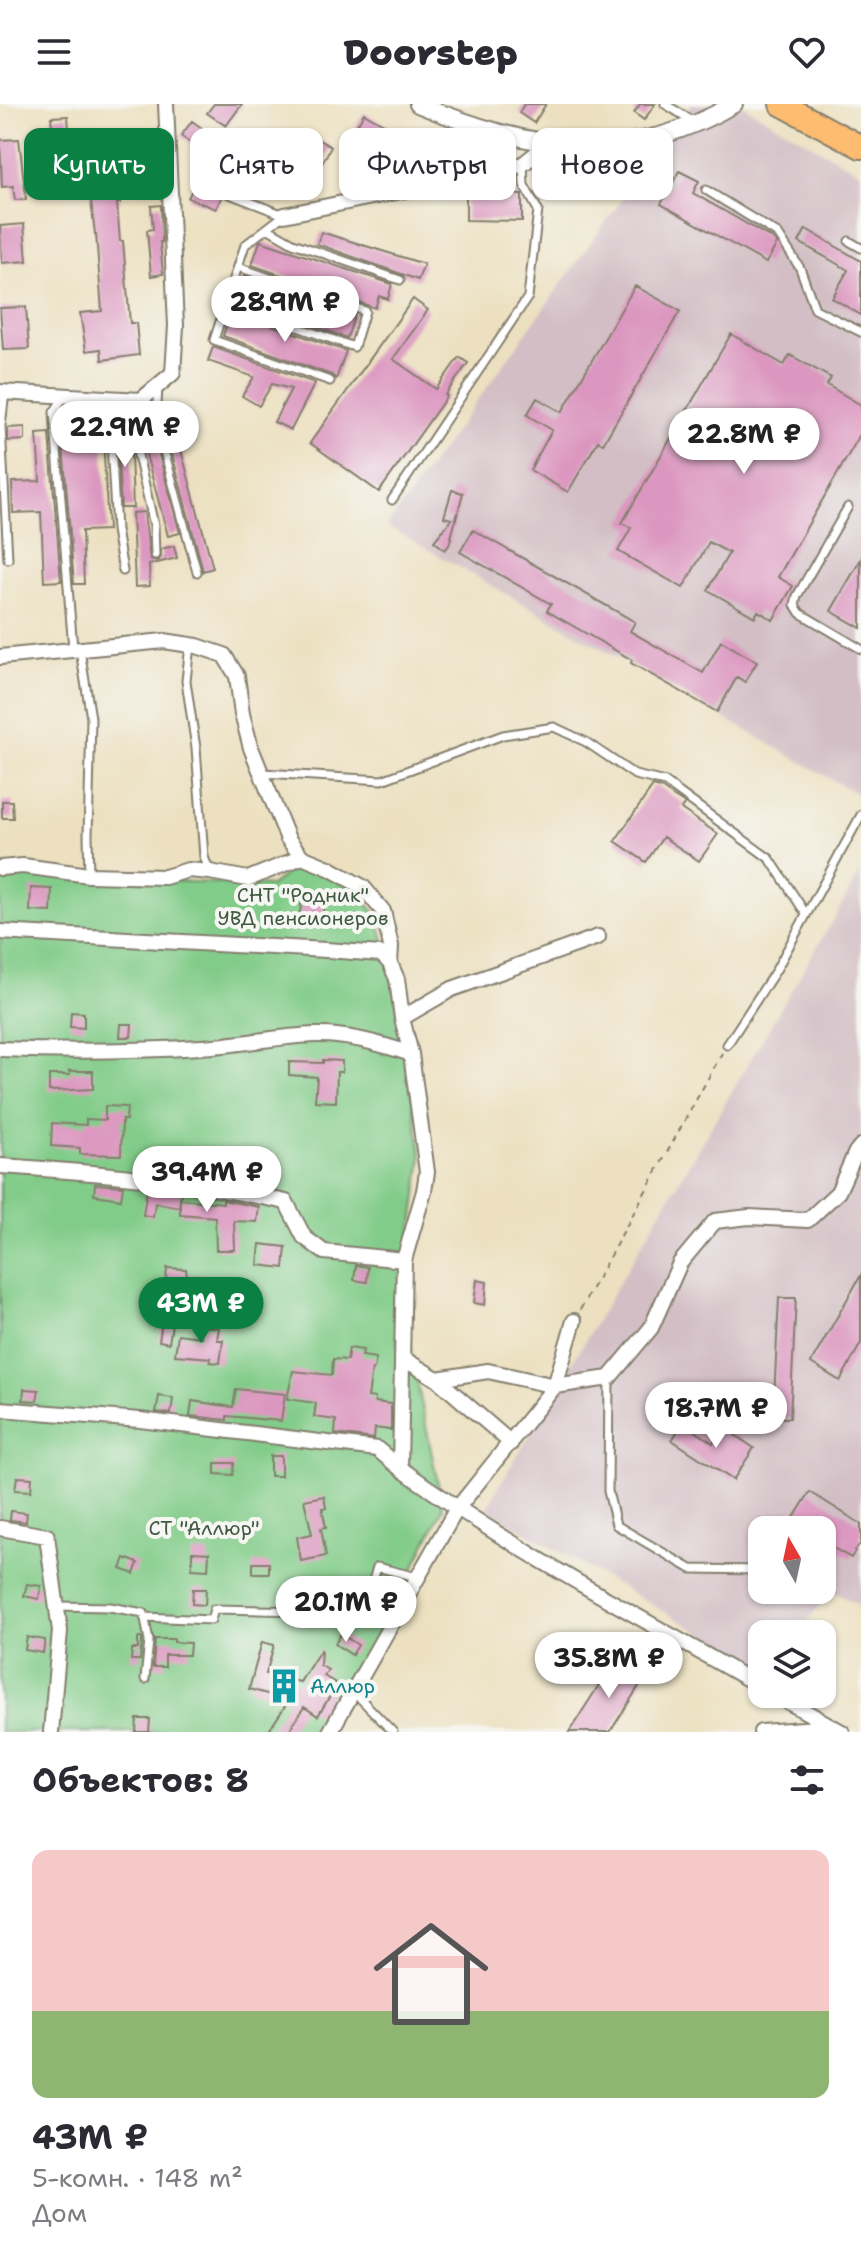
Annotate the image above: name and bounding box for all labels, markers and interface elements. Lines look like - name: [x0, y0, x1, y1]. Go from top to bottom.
- text: Doorstep: [343, 28, 518, 77]
- icon: menu: [32, 30, 76, 74]
- icon: heart: [785, 30, 829, 74]
- chip: Купить: [24, 128, 174, 200]
- chip: Снять: [190, 128, 323, 200]
- chip: Фильтры: [339, 128, 516, 200]
- chip: Новое: [532, 128, 673, 200]
- pin: 28.9M ₽: [211, 276, 359, 344]
- text: 28.9M ₽: [229, 284, 341, 319]
- pin: 22.9M ₽: [51, 401, 199, 469]
- pin: 22.8M ₽: [670, 408, 818, 476]
- text: 22.9M ₽: [69, 409, 181, 444]
- text: 22.8M ₽: [687, 416, 801, 451]
- park label: СНТ "Родник" УВД пенсионеров: [217, 882, 389, 931]
- pin: 39.4M ₽: [133, 1146, 281, 1214]
- text: 39.4M ₽: [150, 1154, 264, 1189]
- pin: 43M ₽: [145, 1277, 257, 1345]
- text: 43M ₽: [157, 1285, 245, 1320]
- pin: 18.7M ₽: [642, 1382, 790, 1450]
- text: 18.7M ₽: [663, 1390, 769, 1425]
- park label: СТ "Аллюр": [148, 1515, 260, 1541]
- north arrow: [748, 1516, 836, 1604]
- map controls: [748, 1516, 836, 1708]
- pin: 20.1M ₽: [272, 1576, 420, 1644]
- text: 20.1M ₽: [294, 1584, 398, 1619]
- button: layers: [748, 1620, 836, 1708]
- pin: 35.8M ₽: [535, 1632, 683, 1700]
- text: 35.8M ₽: [553, 1640, 665, 1675]
- building icon: Аллюр: [265, 1667, 303, 1705]
- place label: Аллюр: [310, 1673, 375, 1699]
- text: Объектов: 8: [32, 1757, 249, 1803]
- icon: filters: [785, 1758, 829, 1802]
- icon: home: [359, 1902, 503, 2046]
- text: 43M ₽: [32, 2114, 148, 2160]
- text: 5-комн. · 148 m²: [32, 2160, 243, 2195]
- text: Дом: [32, 2195, 87, 2230]

